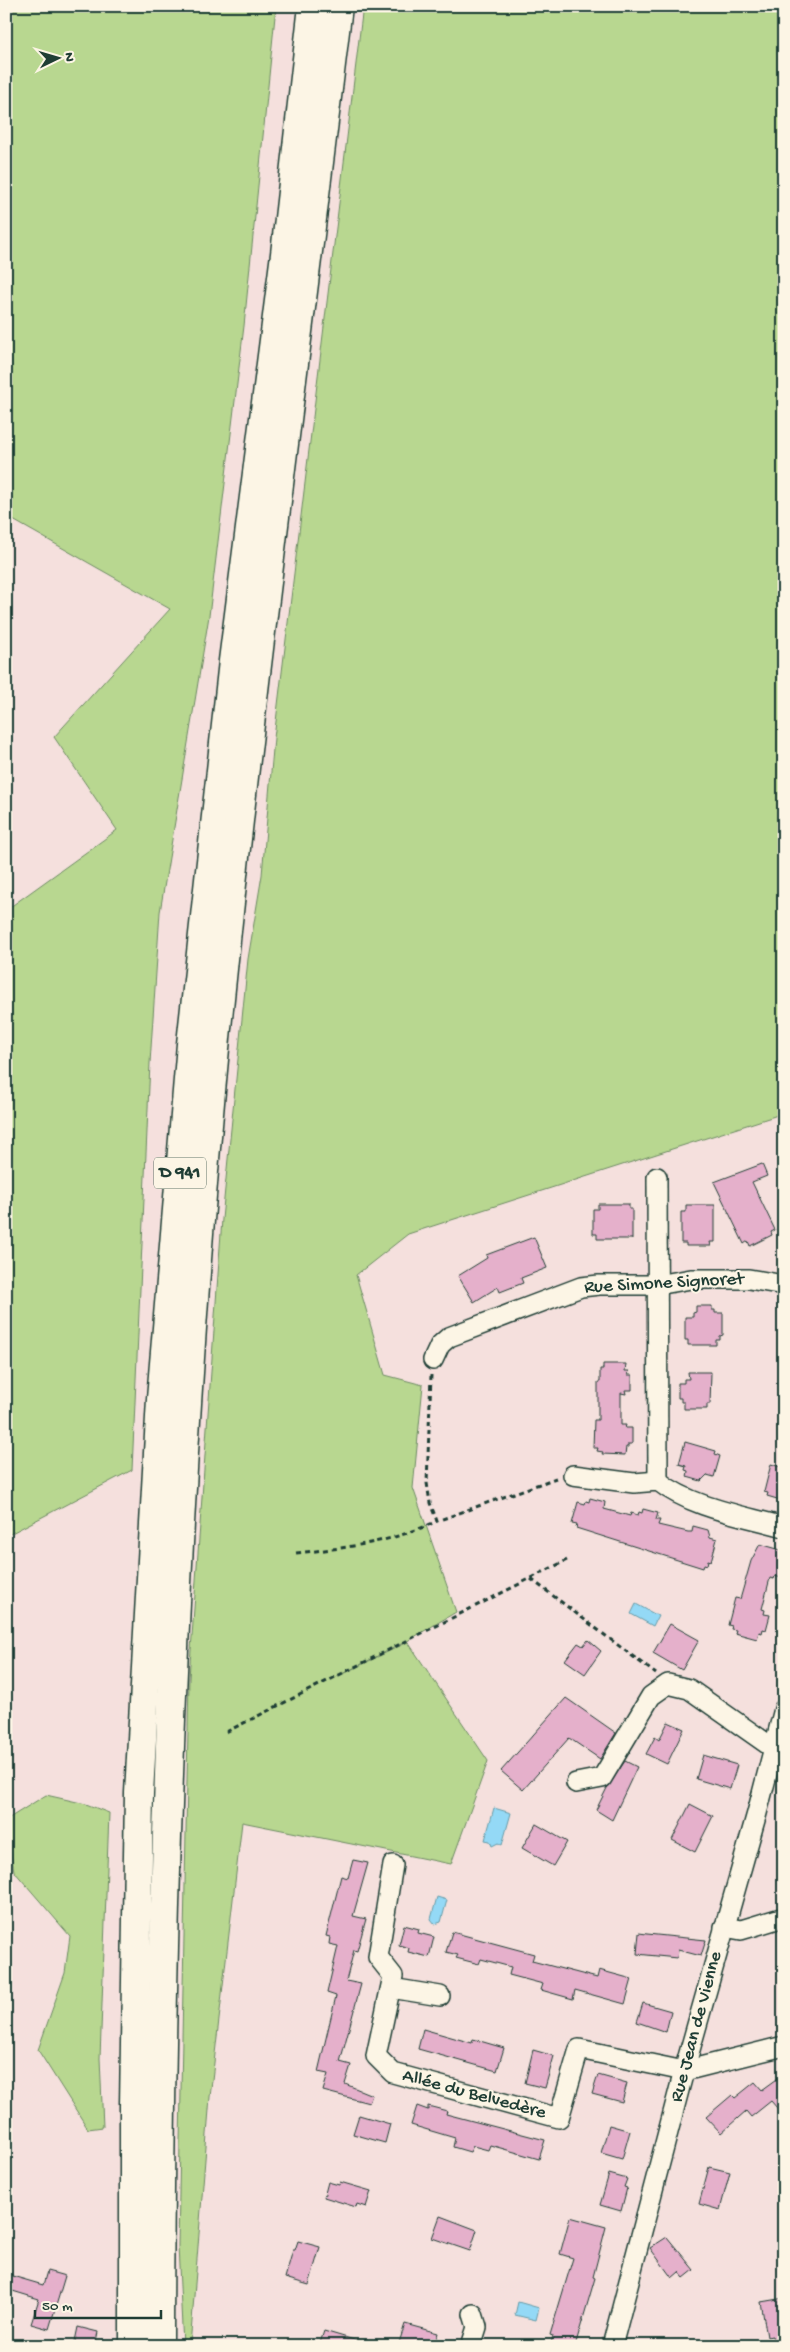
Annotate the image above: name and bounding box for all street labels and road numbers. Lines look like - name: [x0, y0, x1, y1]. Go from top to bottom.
- road number: D 941: [154, 1158, 206, 1188]
- street label: Rue Simone Signoret: [584, 1268, 747, 1300]
- street label: Rue Jean de Vienne: [666, 1949, 728, 2105]
- street label: Allée du Belvedère: [400, 2065, 548, 2125]

